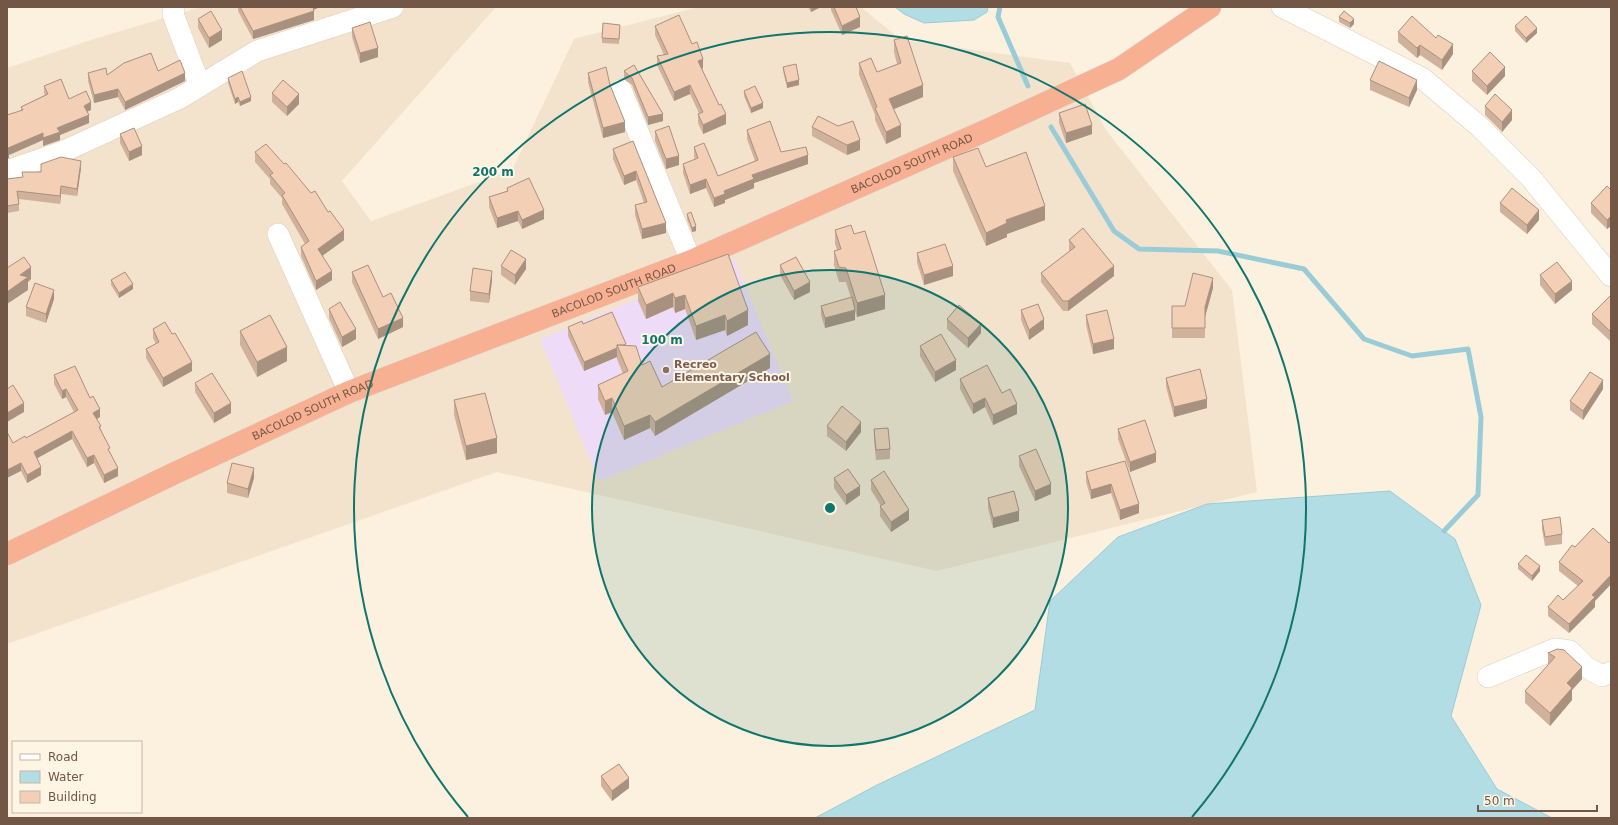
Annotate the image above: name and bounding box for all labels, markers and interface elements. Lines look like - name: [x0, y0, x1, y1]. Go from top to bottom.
- street label: BACOLOD SOUTH ROAD: [849, 131, 975, 196]
- text: 200 m: [472, 165, 514, 179]
- street label: BACOLOD SOUTH ROAD: [550, 261, 678, 320]
- text: 100 m: [641, 333, 683, 347]
- place label: Recreo Elementary School: [674, 358, 790, 384]
- marker: Recreo Elementary School: [661, 365, 671, 375]
- street label: BACOLOD SOUTH ROAD: [250, 377, 375, 443]
- centre of rings: [823, 501, 837, 515]
- legend: [12, 741, 142, 813]
- text: Road: [48, 750, 78, 764]
- text: Water: [48, 770, 84, 784]
- scale bar: [1478, 787, 1597, 813]
- text: Building: [48, 790, 97, 804]
- text: 50 m: [1484, 794, 1515, 808]

